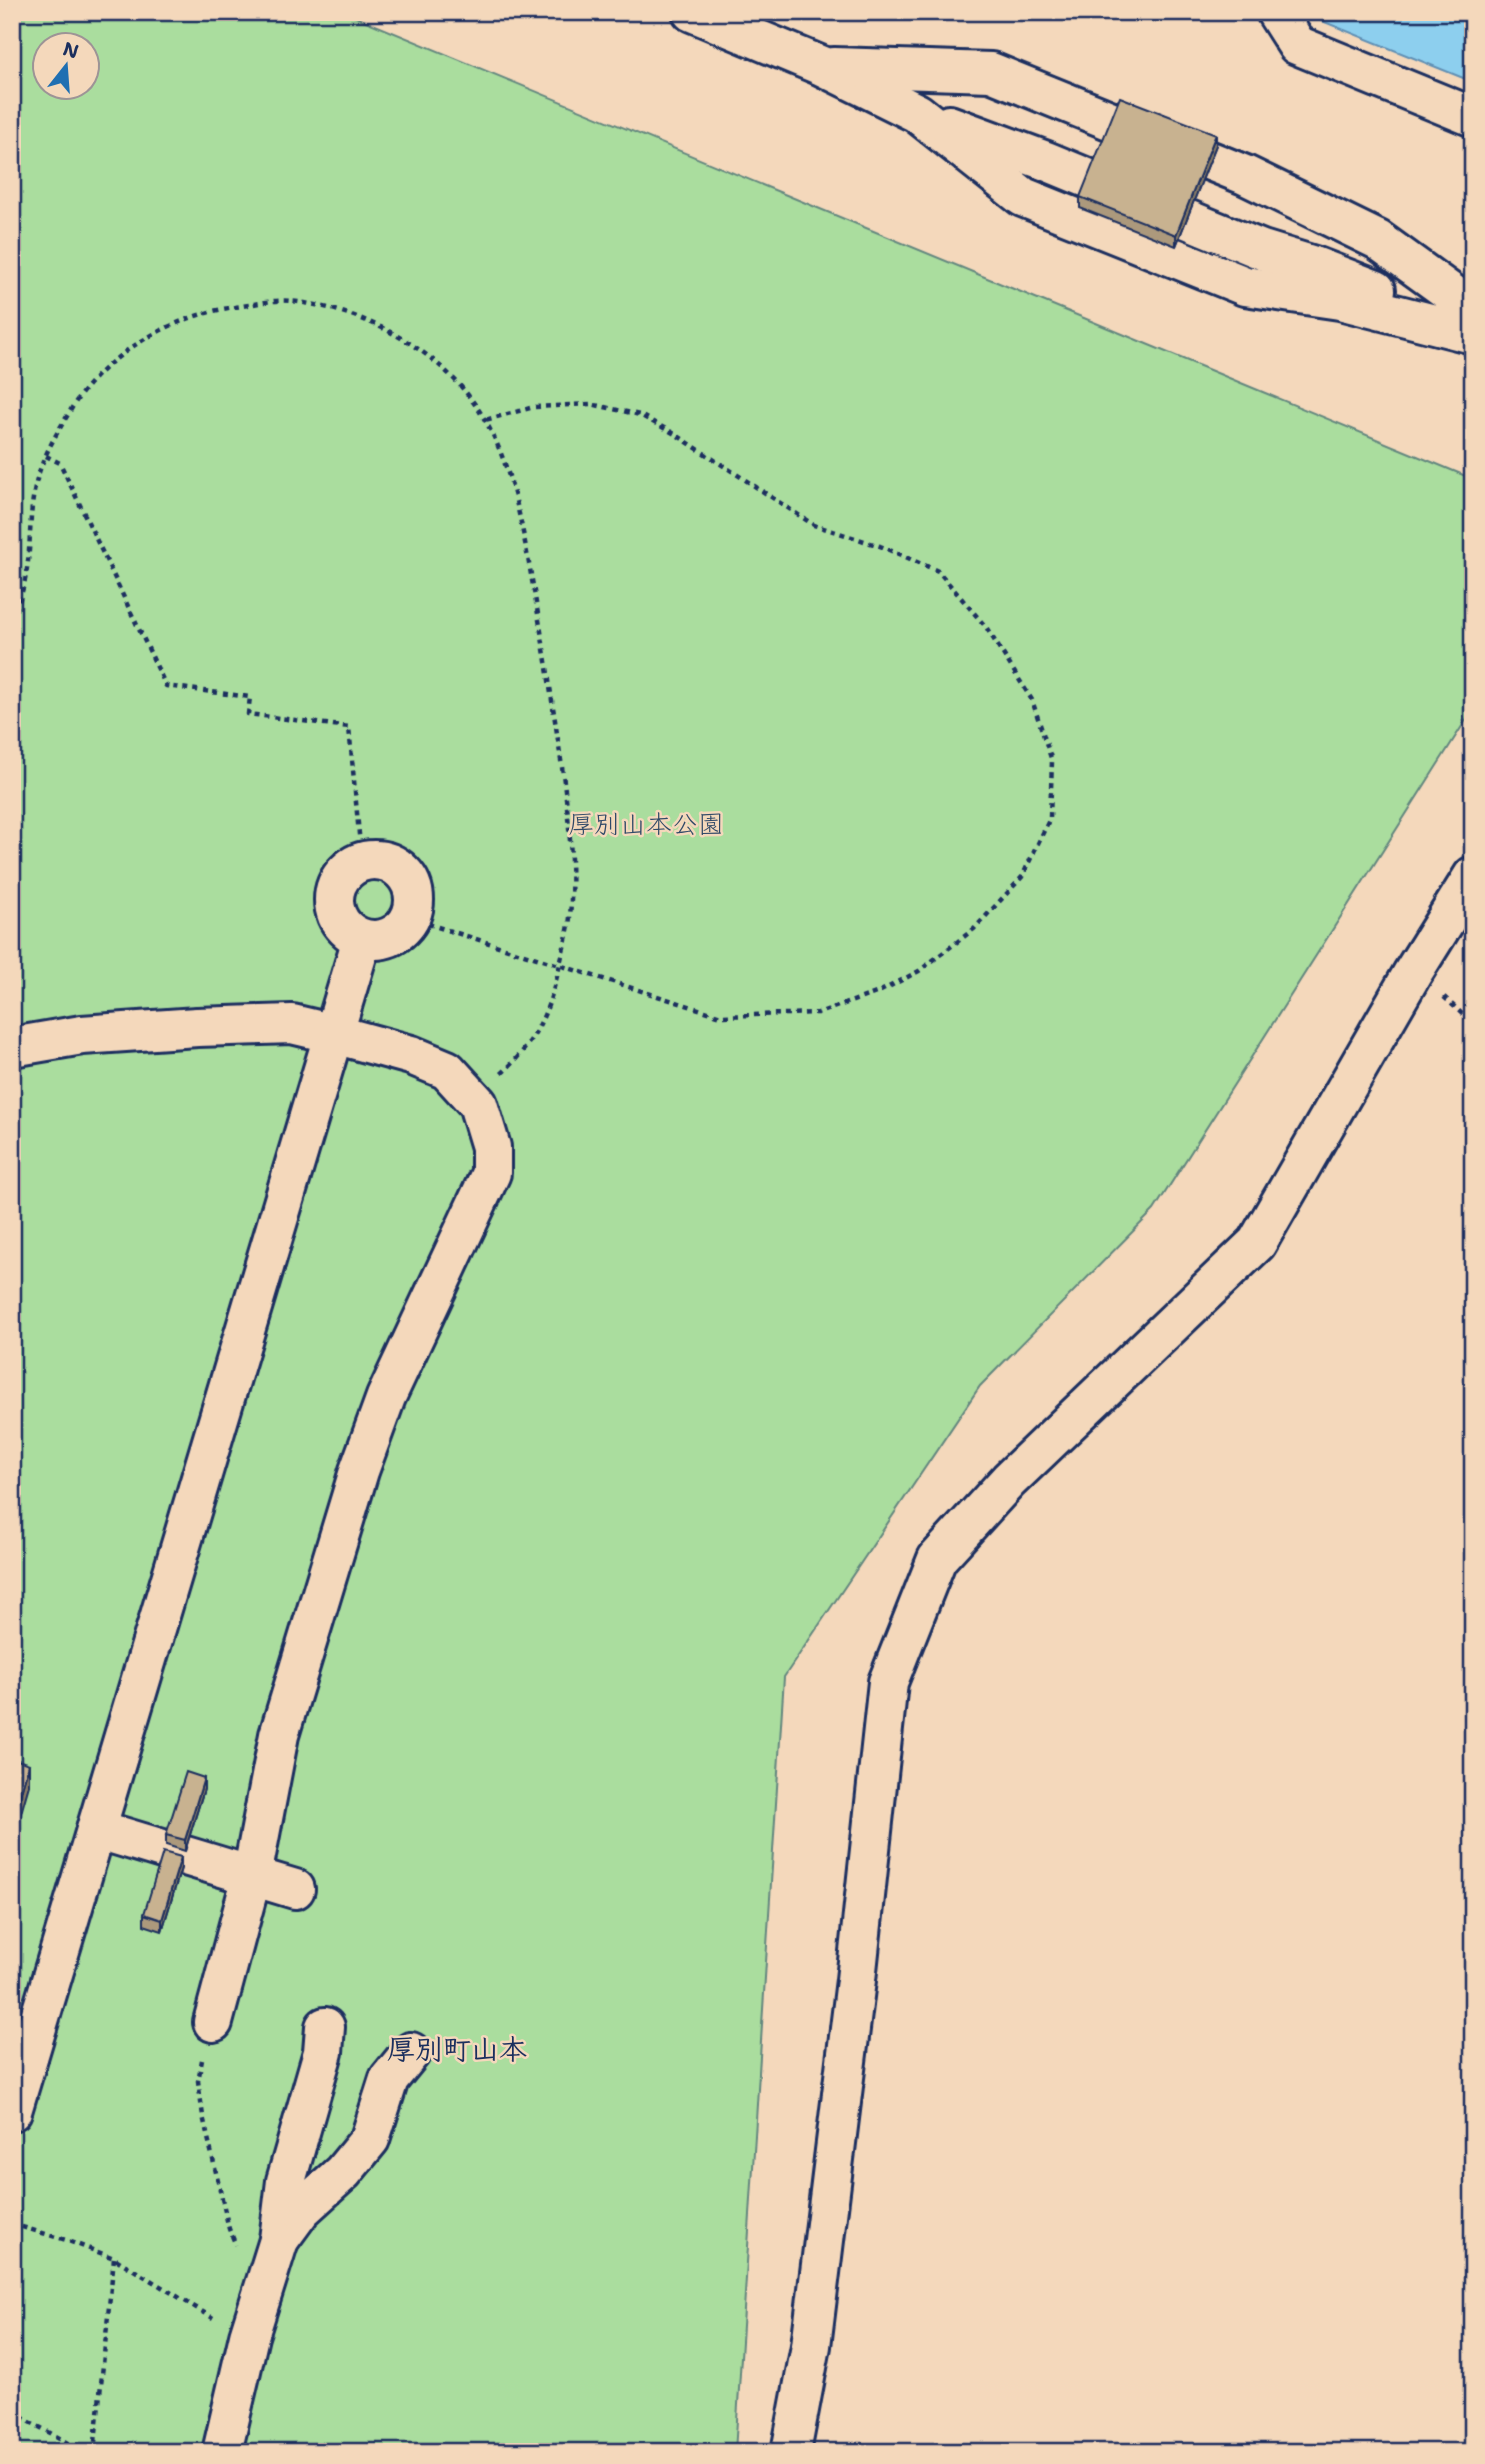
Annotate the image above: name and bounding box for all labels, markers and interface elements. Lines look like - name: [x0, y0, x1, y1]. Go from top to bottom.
- north arrow: [32, 32, 102, 102]
- text: N: [60, 36, 82, 64]
- park label: 厚別山本公園: [568, 806, 724, 841]
- district label: 厚別町山本: [387, 2030, 527, 2068]

